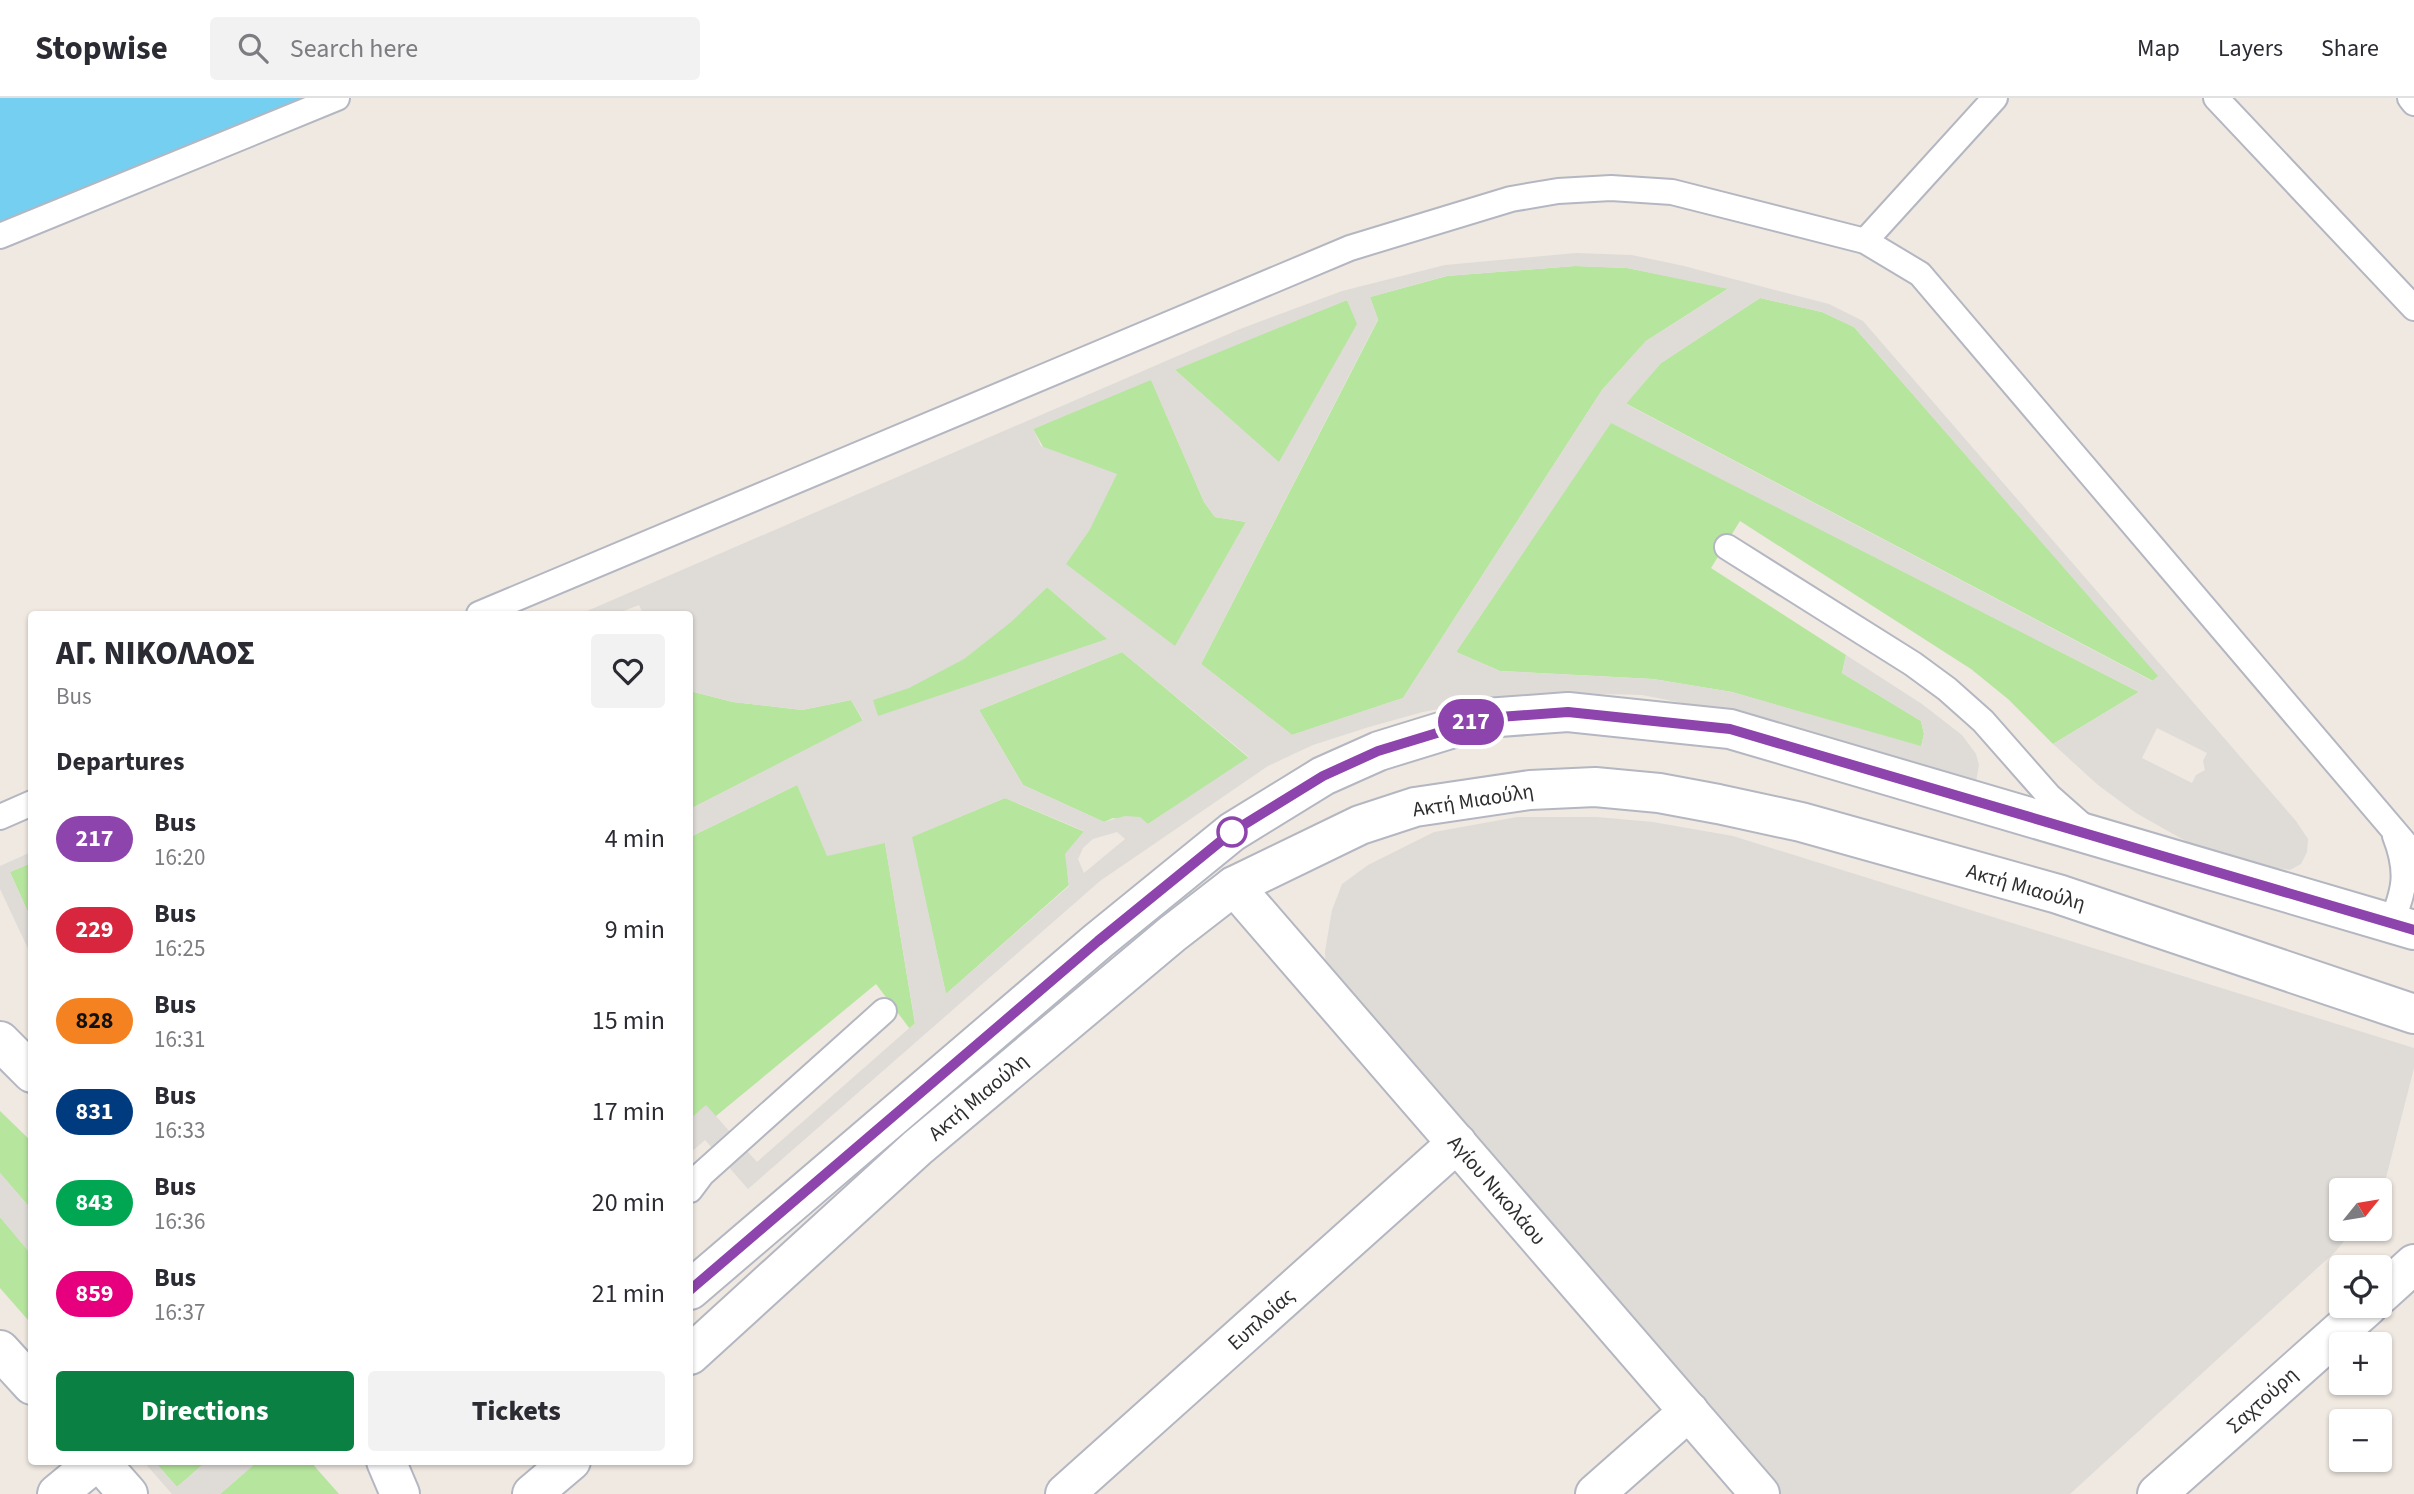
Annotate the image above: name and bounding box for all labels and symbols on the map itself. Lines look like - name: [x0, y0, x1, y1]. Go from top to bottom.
- line badge: 217: [1431, 699, 1511, 745]
- street label: Ακτή Μιαούλη: [1410, 776, 1536, 824]
- unlabelled marker: [1217, 817, 1247, 847]
- street label: Ακτή Μιαούλη: [1963, 856, 2089, 918]
- street label: Ακτή Μιαούλη: [922, 1046, 1034, 1148]
- street label: Αγίου Νικολάου: [1441, 1128, 1553, 1252]
- north arrow: [2329, 1178, 2392, 1241]
- street label: Ευπλοίας: [1221, 1281, 1301, 1357]
- street label: Σαχτούρη: [2220, 1360, 2304, 1440]

